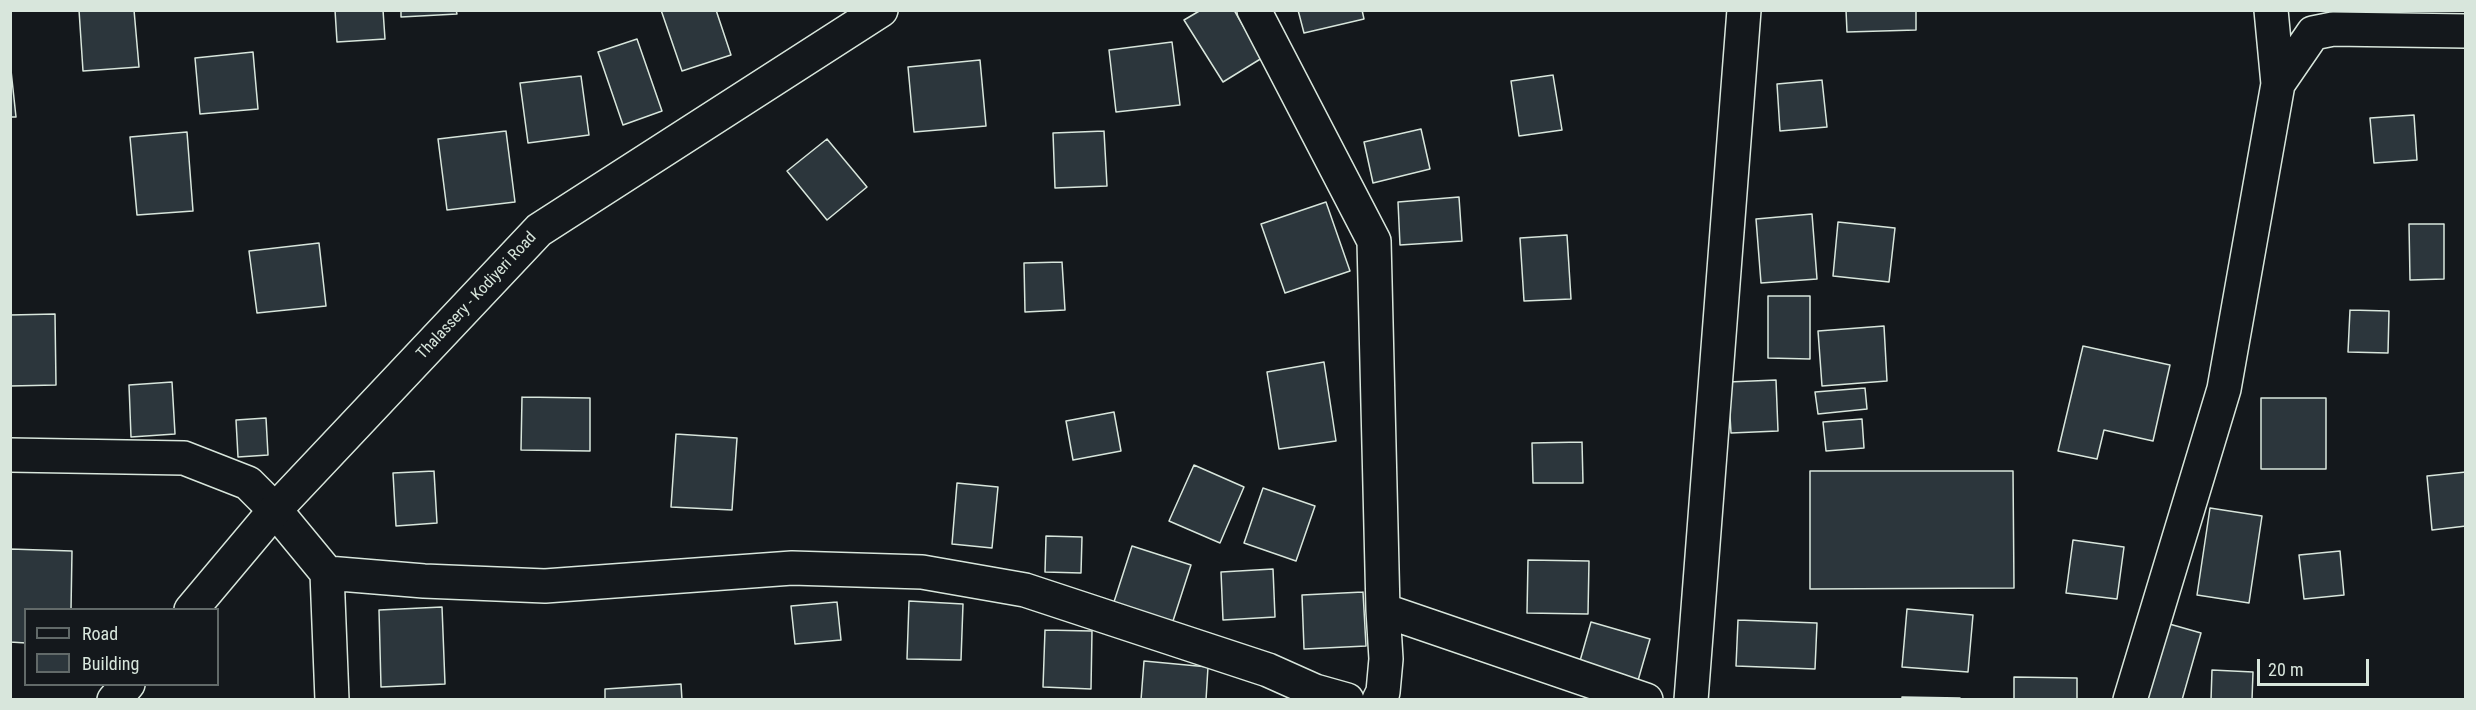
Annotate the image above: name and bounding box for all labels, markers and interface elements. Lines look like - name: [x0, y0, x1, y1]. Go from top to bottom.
- street label: Thalassery - Kodiyeri Road: [413, 228, 541, 364]
- legend: [24, 608, 219, 686]
- text: Road: [82, 623, 118, 644]
- scale bar: [2260, 647, 2372, 685]
- text: Building: [82, 653, 139, 674]
- text: 20 m: [2268, 659, 2303, 680]

